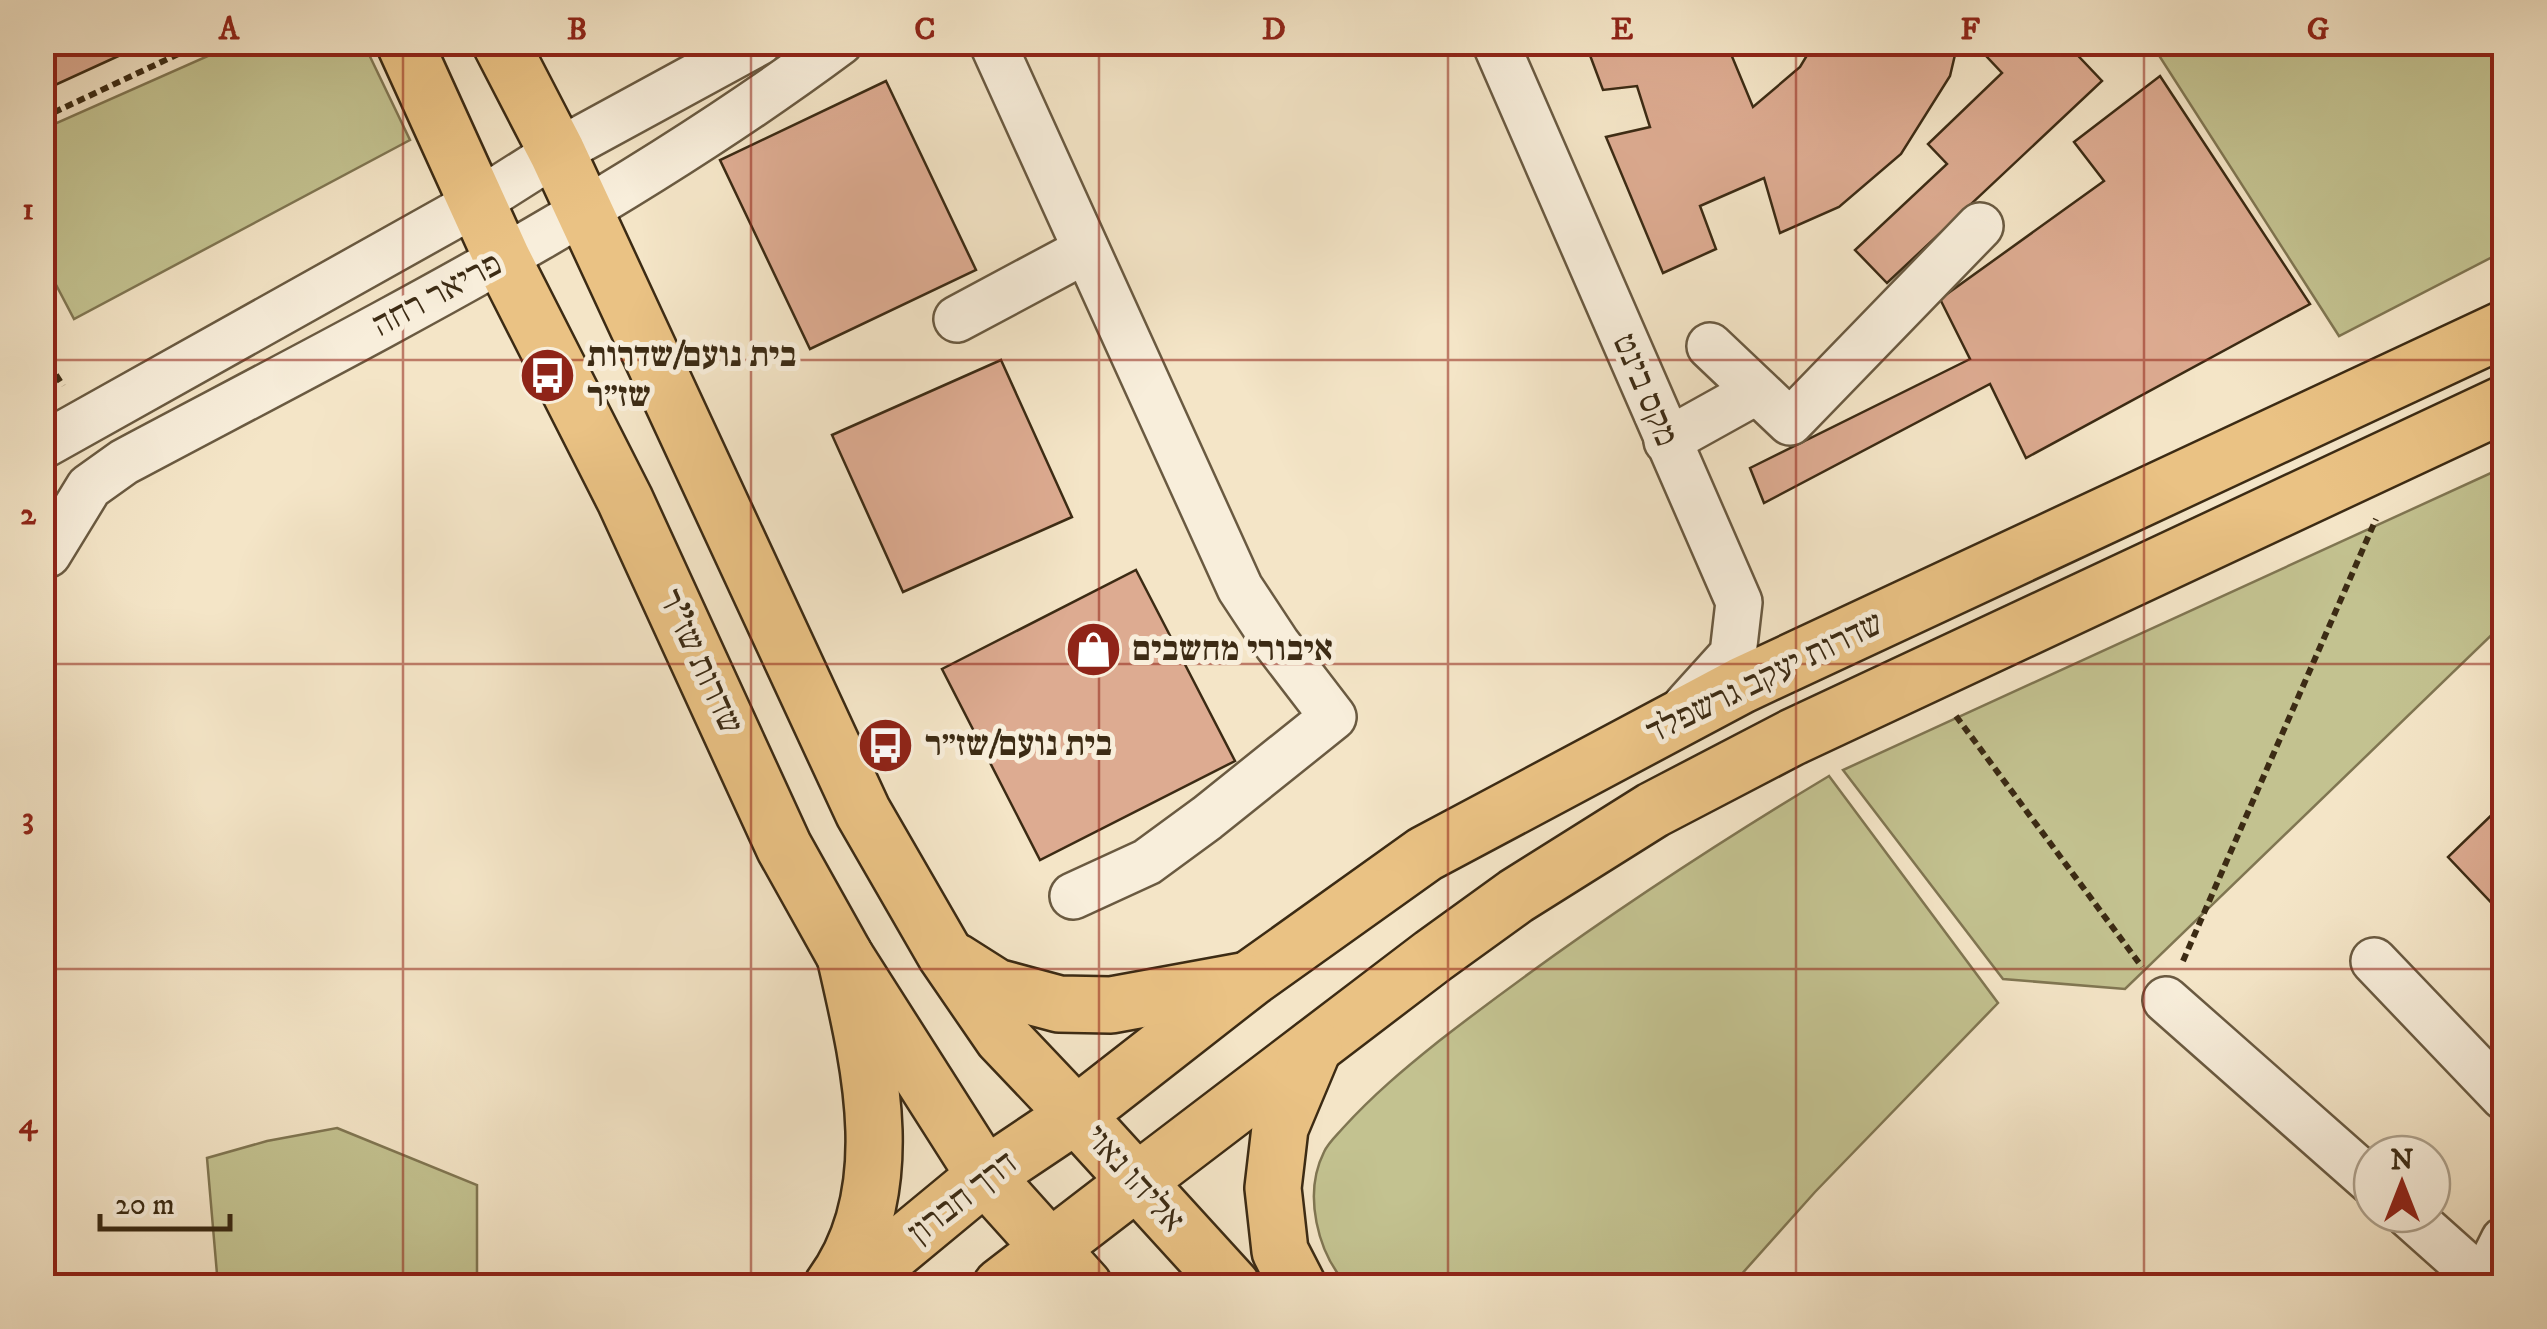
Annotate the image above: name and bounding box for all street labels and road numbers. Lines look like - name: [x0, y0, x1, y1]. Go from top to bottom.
- street label: פריאר רחה: [364, 242, 510, 348]
- street label: מקס בינט: [1602, 327, 1688, 453]
- street label: שדרות שז"ר: [647, 583, 753, 741]
- street label: שדרות יעקב גרשפלד: [1639, 602, 1891, 754]
- street label: אליהו נאוי: [1074, 1116, 1194, 1242]
- street label: דרך חברון: [899, 1142, 1027, 1254]

